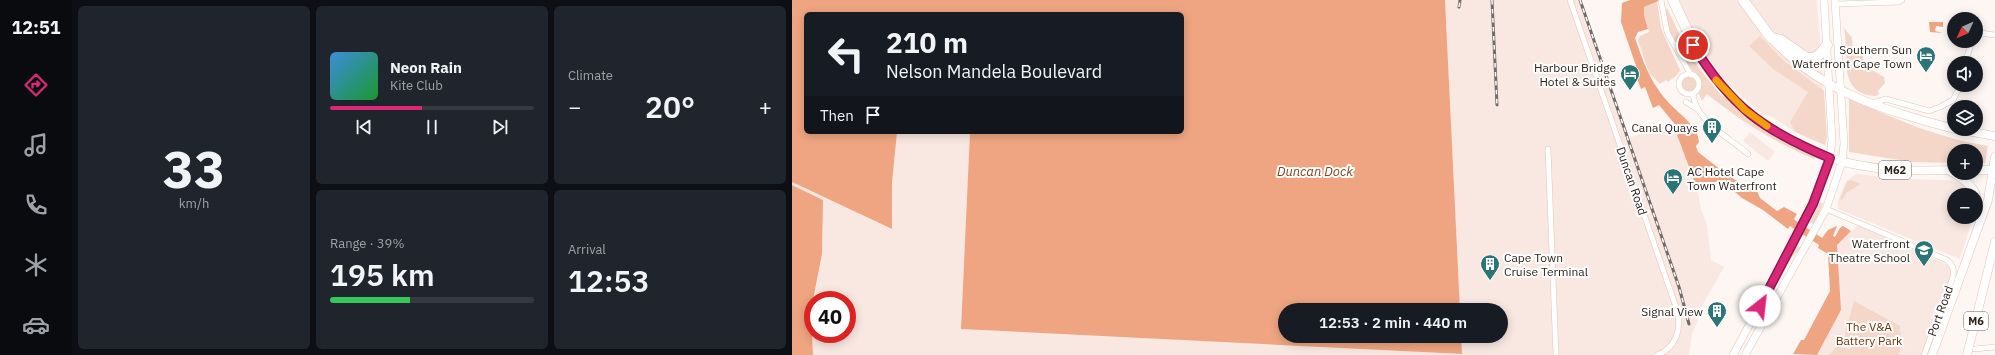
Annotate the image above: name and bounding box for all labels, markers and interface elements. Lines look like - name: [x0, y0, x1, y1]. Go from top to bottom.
- north arrow: [1947, 12, 1983, 48]
- map controls: [1947, 12, 1983, 224]
- text: 12:51: [11, 16, 61, 39]
- text: 210 m: [886, 24, 968, 61]
- icon: left: [820, 28, 872, 80]
- pin: [1676, 28, 1710, 62]
- icon: arrive: [1682, 34, 1704, 56]
- place label: Southern Sun Waterfront Cape Town: [1792, 42, 1912, 71]
- hotel icon: Southern Sun Waterfront Cape Town: [1915, 45, 1937, 73]
- button: sound: [1947, 56, 1983, 92]
- text: Neon Rain: [390, 58, 462, 77]
- text: Nelson Mandela Boulevard: [886, 60, 1102, 83]
- place label: Harbour Bridge Hotel & Suites: [1534, 60, 1616, 89]
- hotel icon: Harbour Bridge Hotel & Suites: [1619, 63, 1641, 91]
- text: Climate: [568, 67, 613, 84]
- icon: directions: [22, 71, 50, 99]
- text: Kite Club: [390, 77, 443, 94]
- text: 20°: [645, 87, 695, 126]
- text: −: [568, 92, 581, 121]
- text: +: [759, 92, 772, 121]
- button: layers: [1947, 100, 1983, 136]
- icon: arrive: [862, 104, 884, 126]
- text: Then: [820, 106, 854, 125]
- icon: previous: [353, 116, 375, 138]
- icon: pause: [421, 116, 443, 138]
- icon: next: [489, 116, 511, 138]
- building icon: Canal Quays: [1701, 116, 1723, 144]
- place label: Canal Quays: [1631, 120, 1698, 135]
- icon: music: [22, 131, 50, 159]
- text: 33: [163, 135, 225, 202]
- button: +: [1947, 144, 1983, 180]
- street label: Duncan Road: [1613, 145, 1651, 217]
- road number: M62: [1879, 161, 1911, 179]
- water label: Duncan Dock: [1277, 163, 1353, 180]
- place label: AC Hotel Cape Town Waterfront: [1687, 164, 1777, 193]
- hotel icon: AC Hotel Cape Town Waterfront: [1662, 167, 1684, 195]
- button: −: [1947, 188, 1983, 224]
- icon: phone: [22, 191, 50, 219]
- text: km/h: [179, 195, 209, 212]
- text: Range · 39%: [330, 235, 404, 252]
- place label: Waterfront Theatre School: [1829, 236, 1910, 265]
- school or university icon: Waterfront Theatre School: [1913, 239, 1935, 267]
- text: Arrival: [568, 241, 606, 258]
- place label: Cape Town Cruise Terminal: [1504, 250, 1588, 279]
- icon: climate: [22, 251, 50, 279]
- building icon: Cape Town Cruise Terminal: [1479, 253, 1501, 281]
- text: 195 km: [330, 255, 435, 294]
- text: 12:53: [568, 261, 650, 300]
- street label: Port Road: [1924, 284, 1956, 338]
- position arrow: [1739, 285, 1781, 327]
- speed limit sign: 40: [804, 291, 856, 343]
- building icon: Signal View: [1706, 300, 1728, 328]
- place label: Signal View: [1641, 304, 1703, 319]
- icon: car: [22, 311, 50, 339]
- road number: M6: [1964, 312, 1988, 330]
- text: 12:53 · 2 min · 440 m: [1319, 313, 1467, 332]
- park label: The V&A Battery Park: [1836, 319, 1903, 348]

